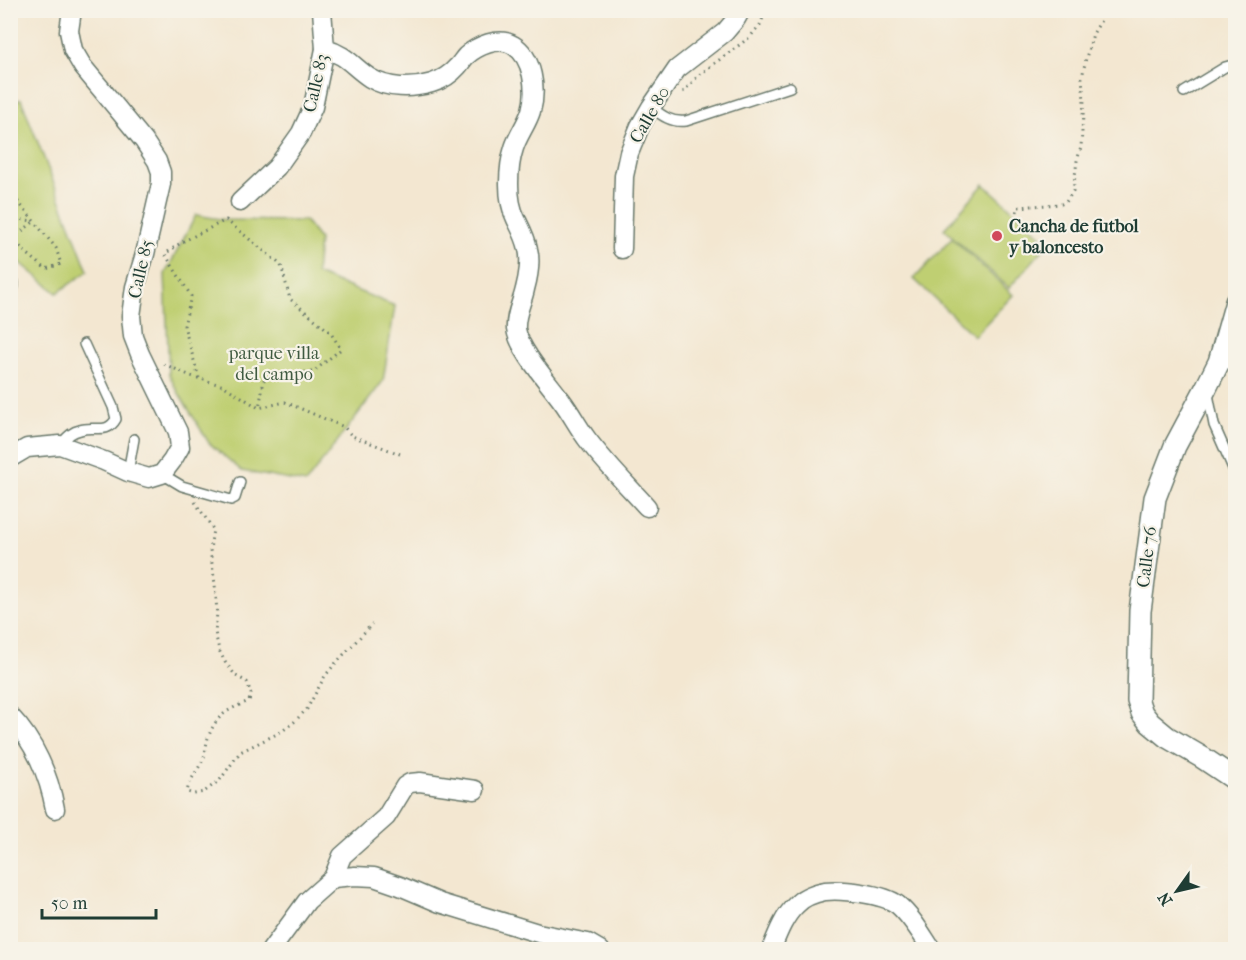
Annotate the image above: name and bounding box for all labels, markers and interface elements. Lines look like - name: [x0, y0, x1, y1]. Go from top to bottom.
- street label: Calle 83: [299, 52, 333, 114]
- street label: Calle 80: [625, 83, 675, 147]
- place label: Cancha de futbol y baloncesto: [1009, 216, 1140, 258]
- marker: Cancha de futbol y baloncesto: [990, 229, 1004, 243]
- street label: Calle 85: [124, 237, 158, 301]
- park label: parque villa del campo: [228, 343, 320, 385]
- street label: Calle 76: [1133, 525, 1161, 589]
- north arrow: [1147, 861, 1207, 921]
- scale bar: [42, 882, 156, 920]
- text: N: [1153, 888, 1176, 909]
- text: 50 m: [51, 893, 88, 914]

